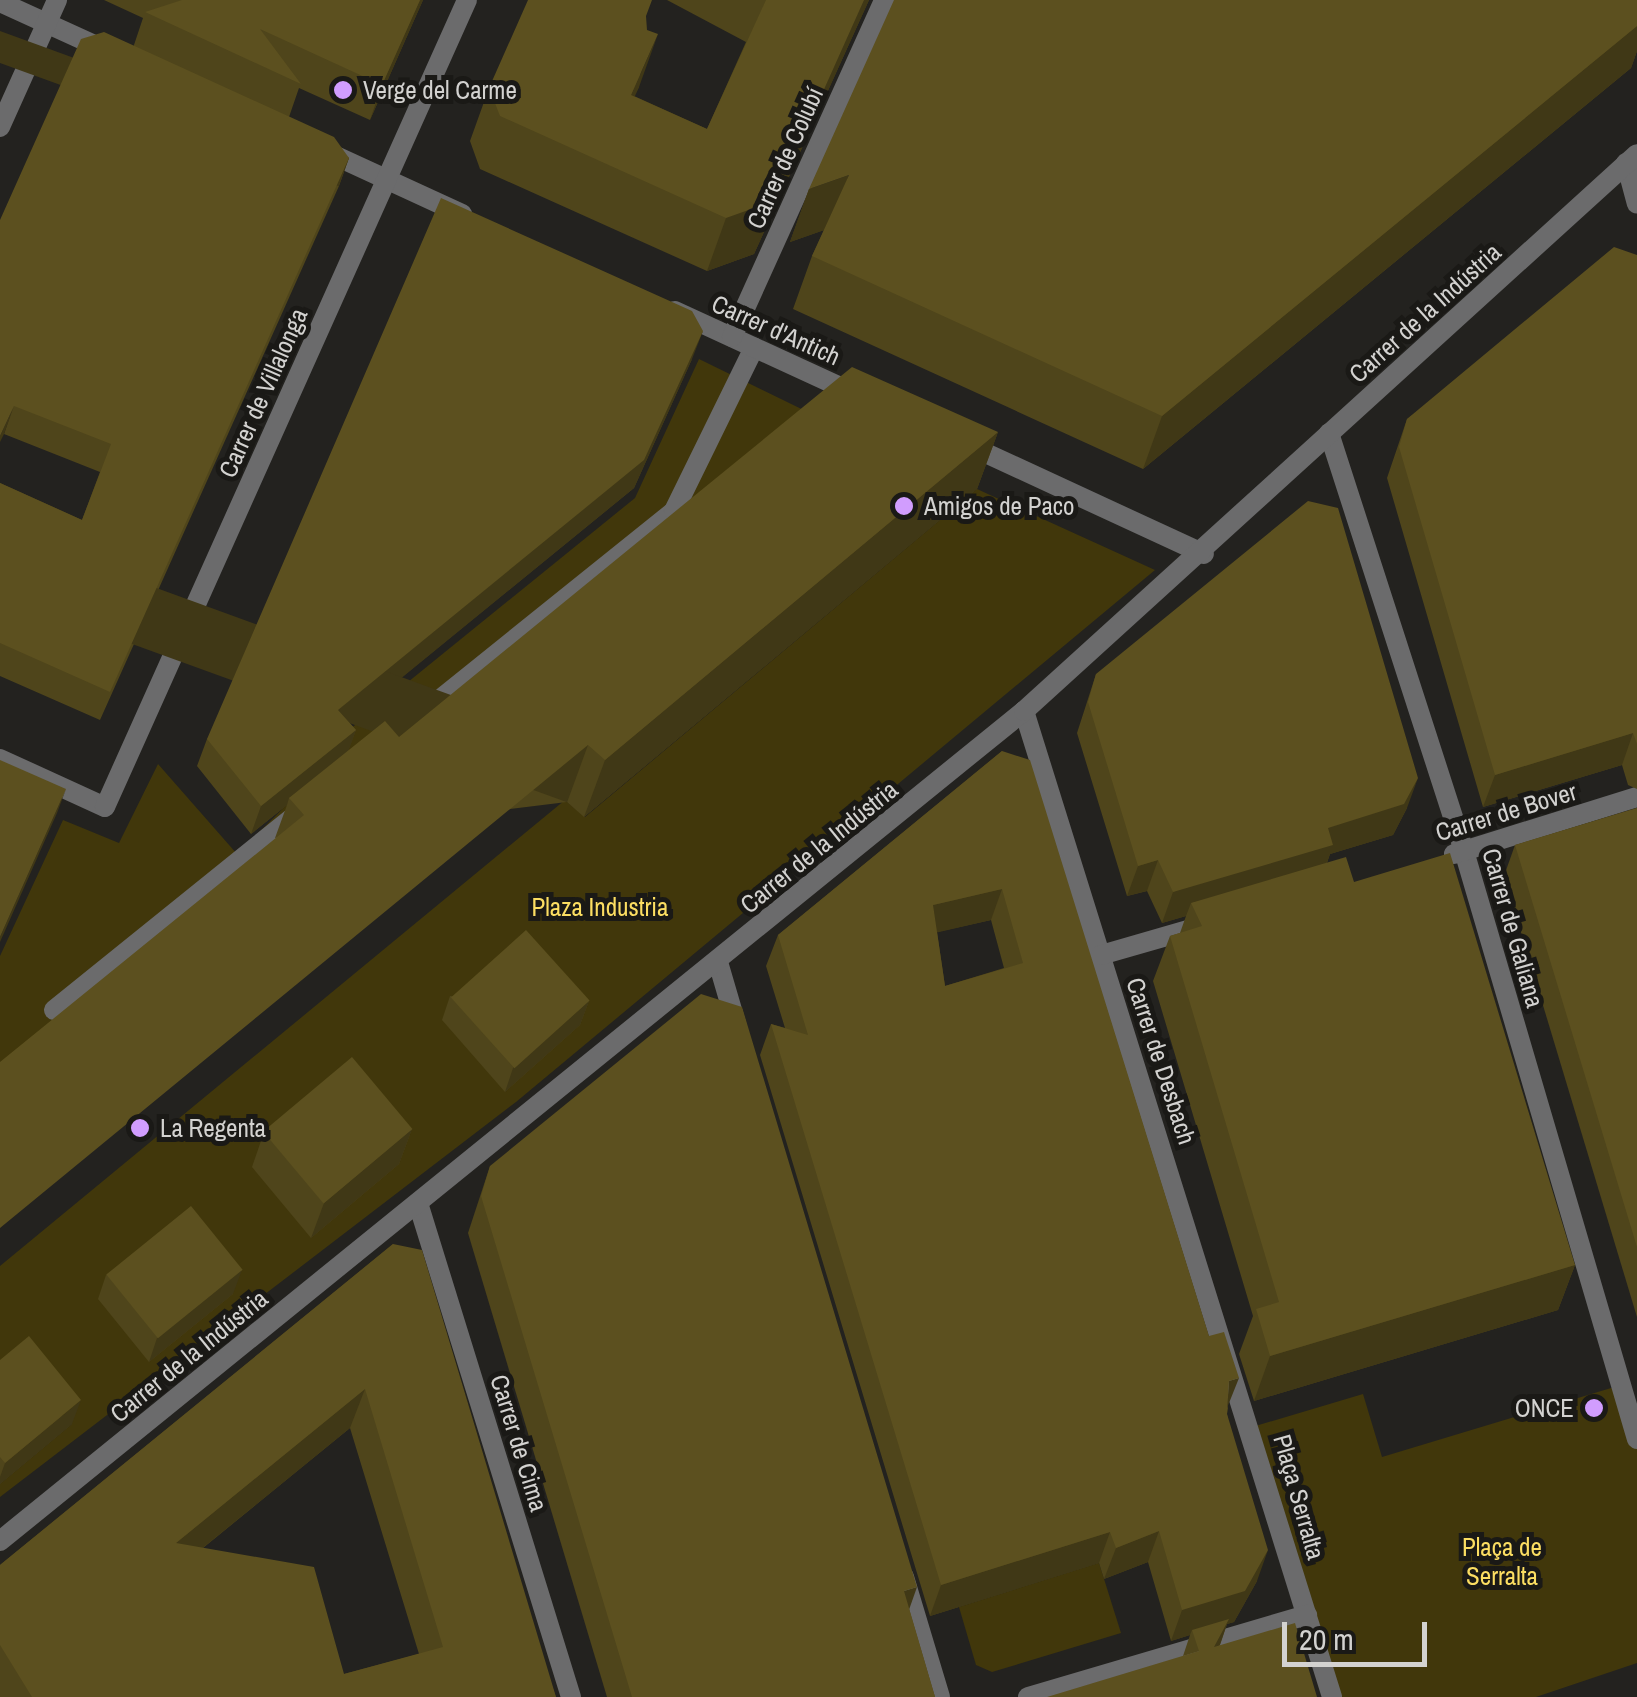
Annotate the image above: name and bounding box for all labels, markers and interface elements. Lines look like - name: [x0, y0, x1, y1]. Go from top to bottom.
- place label: Verge del Carme: [363, 75, 517, 105]
- marker: Verge del Carme: [332, 79, 354, 101]
- street label: Carrer de Colubí: [740, 83, 830, 233]
- street label: Carrer de la Indústria: [1343, 237, 1507, 389]
- street label: Carrer d'Antich: [707, 288, 845, 372]
- street label: Carrer de Villalonga: [212, 304, 314, 482]
- place label: Amigos de Paco: [924, 491, 1074, 521]
- marker: Amigos de Paco: [893, 495, 915, 517]
- street label: Carrer de la Indústria: [734, 774, 904, 920]
- street label: Carrer de Bover: [1432, 776, 1580, 848]
- street label: Carrer de Galiana: [1476, 845, 1550, 1011]
- park label: Plaza Industria: [532, 892, 668, 922]
- street label: Carrer de Desbach: [1120, 974, 1202, 1148]
- place label: La Regenta: [160, 1113, 266, 1143]
- marker: La Regenta: [129, 1117, 151, 1139]
- street label: Carrer de la Indústria: [104, 1283, 274, 1429]
- street label: Carrer de Cima: [484, 1371, 554, 1515]
- place label: ONCE: [1515, 1393, 1574, 1423]
- marker: ONCE: [1583, 1397, 1605, 1419]
- street label: Plaça Serralta: [1267, 1431, 1331, 1563]
- park label: Plaça de Serralta: [1462, 1533, 1542, 1592]
- scale bar: [1287, 1602, 1432, 1664]
- text: 20 m: [1299, 1619, 1354, 1659]

